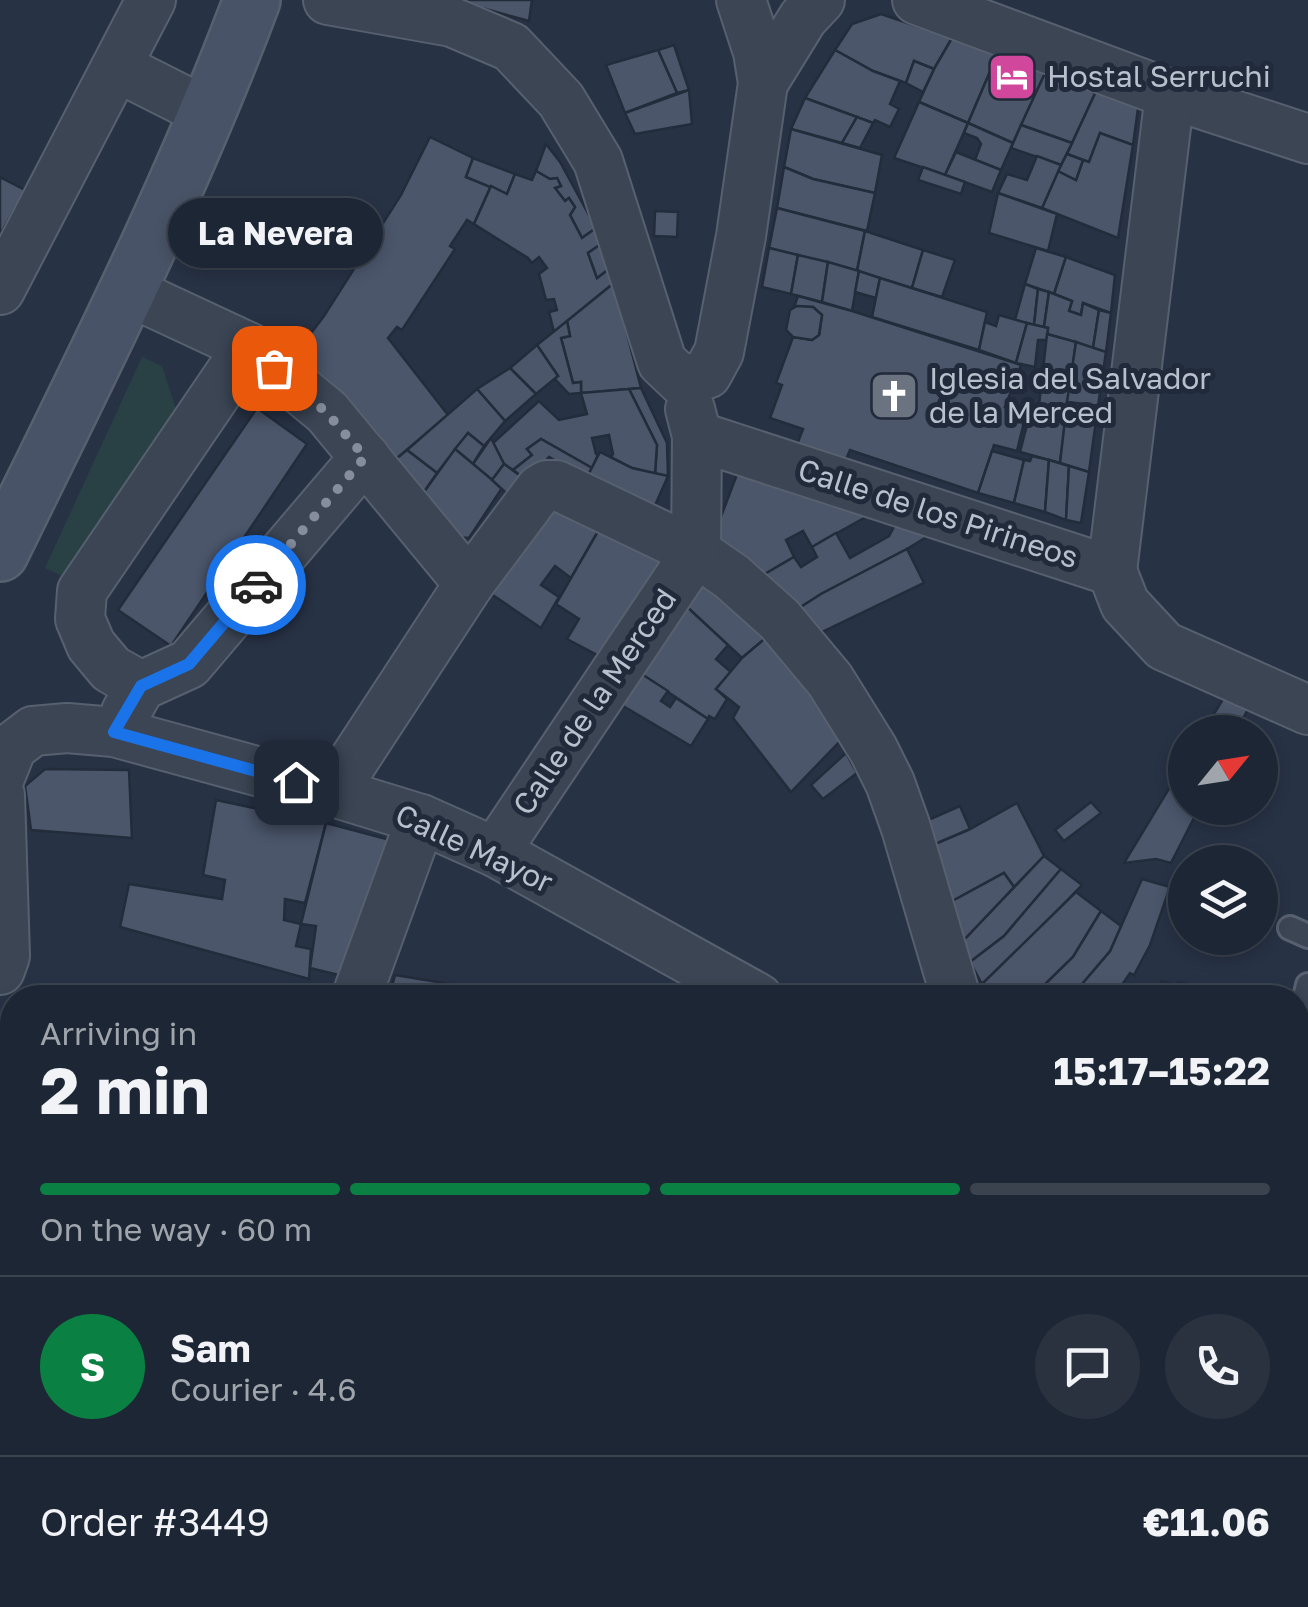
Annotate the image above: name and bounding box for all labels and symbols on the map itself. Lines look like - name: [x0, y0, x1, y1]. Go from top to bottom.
- hotel icon: Hostal Serruchi: [986, 51, 1038, 103]
- place label: Hostal Serruchi: [1047, 58, 1271, 94]
- callout: La Nevera: [166, 198, 382, 268]
- pin: [232, 326, 317, 411]
- place label: Iglesia del Salvador de la Merced: [929, 360, 1211, 430]
- church icon: Iglesia del Salvador de la Merced: [868, 370, 920, 422]
- street label: Calle de los Pirineos: [794, 451, 1083, 575]
- courier: [206, 535, 306, 635]
- street label: Calle de la Merced: [505, 581, 683, 822]
- north arrow: [1168, 715, 1278, 825]
- pin: [254, 740, 339, 825]
- street label: Calle Mayor: [390, 796, 559, 900]

